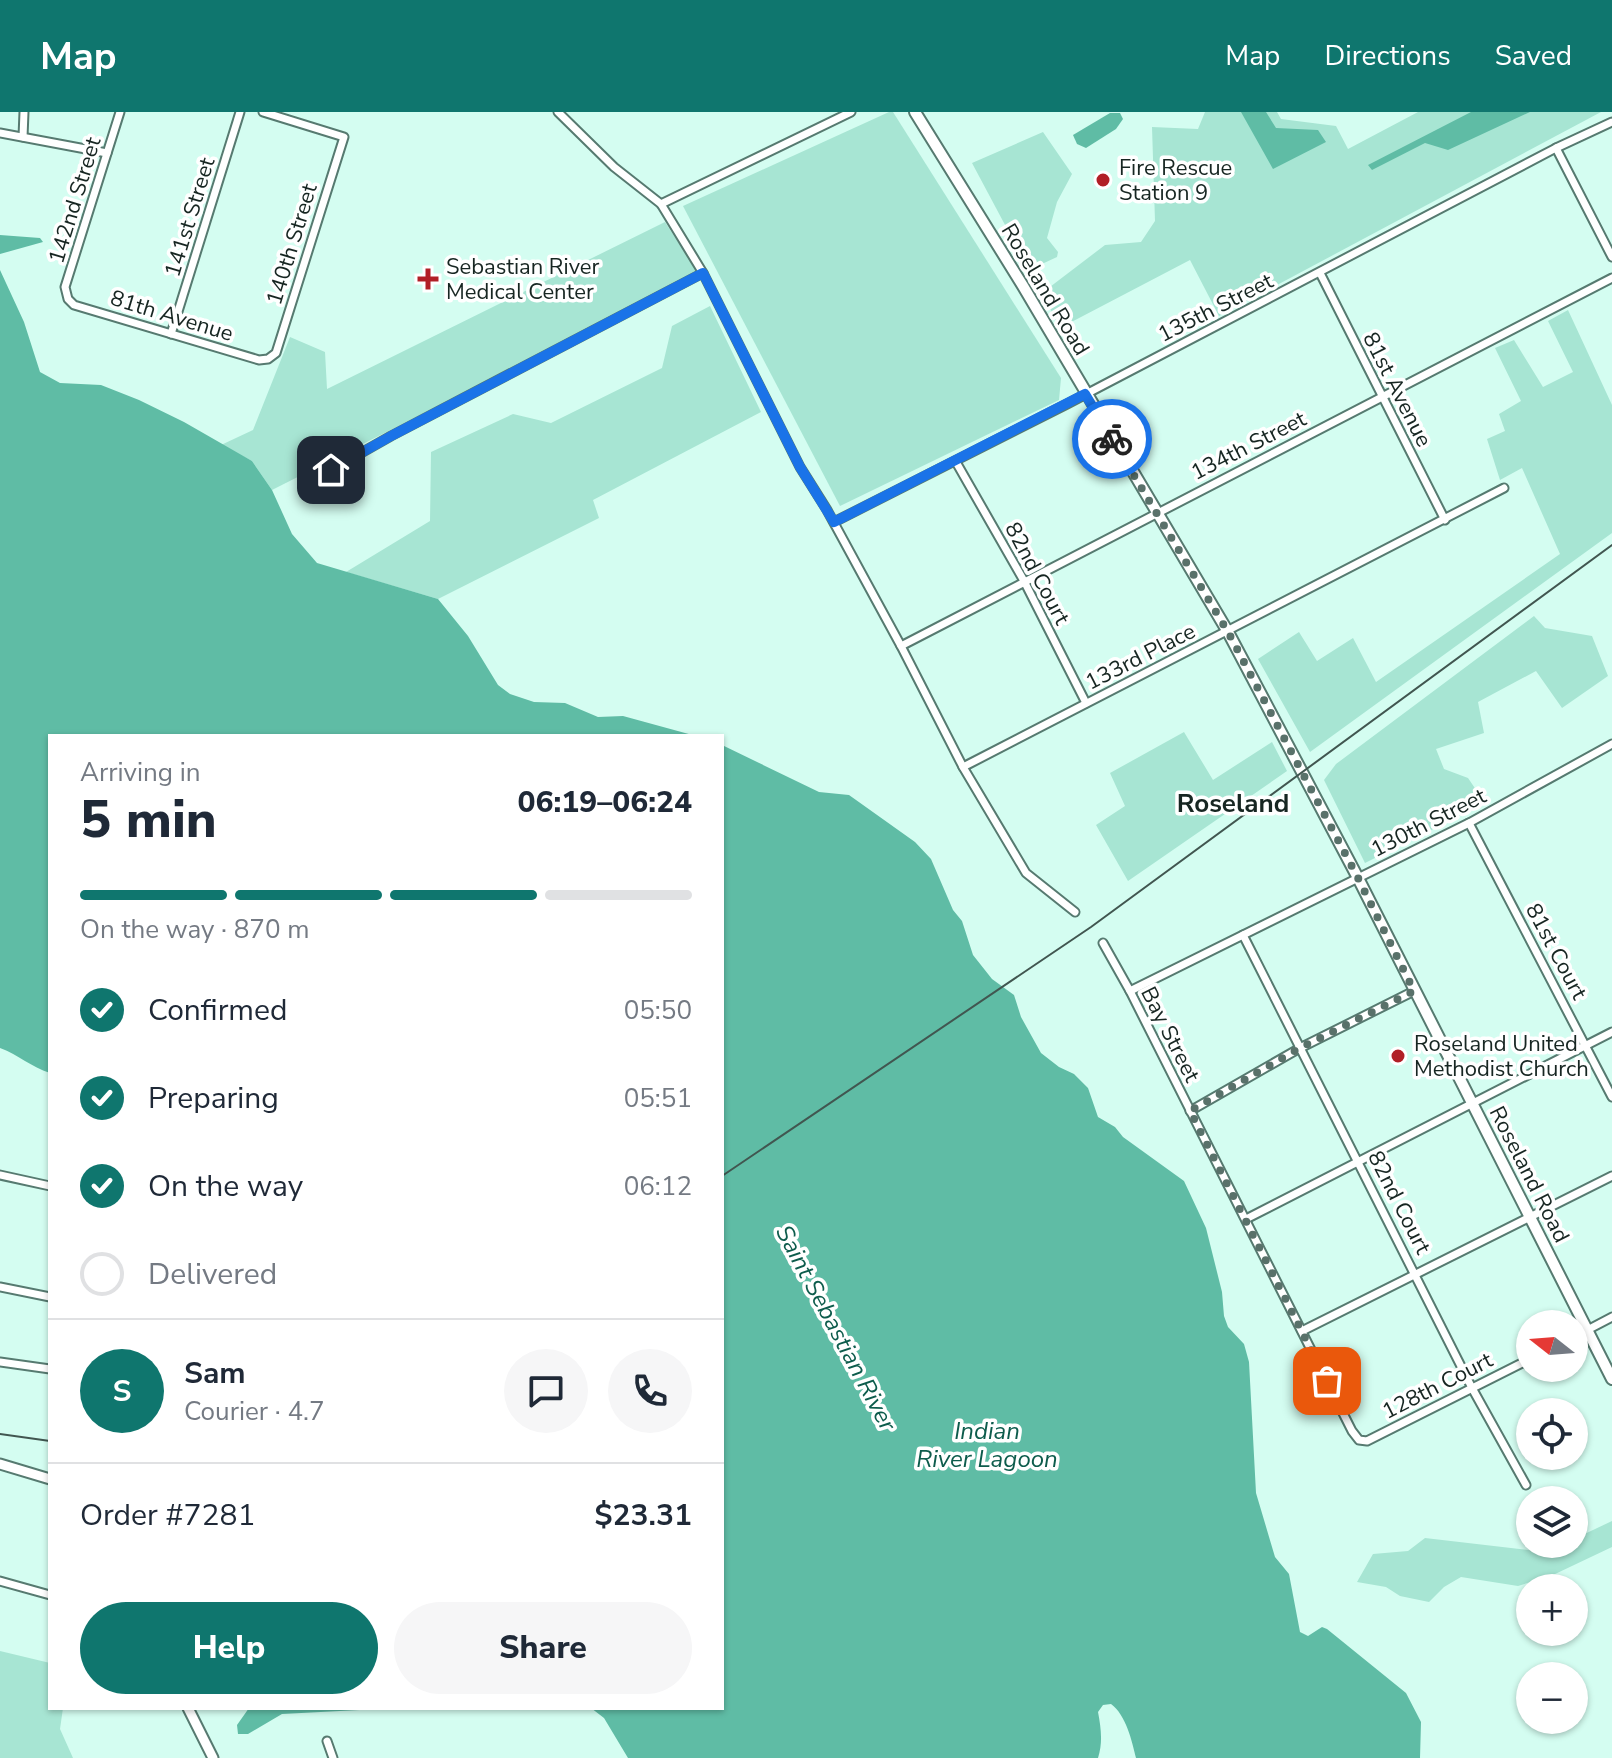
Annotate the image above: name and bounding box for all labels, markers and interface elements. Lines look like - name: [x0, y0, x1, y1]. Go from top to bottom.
- text: Map: [40, 31, 117, 82]
- text: Map: [1225, 37, 1280, 75]
- text: Directions: [1324, 37, 1451, 75]
- text: Saved: [1495, 37, 1572, 75]
- street label: 142nd Street: [42, 133, 108, 267]
- place label: Fire Rescue Station 9: [1119, 153, 1232, 208]
- street label: 141st Street: [158, 154, 222, 281]
- marker: Fire Rescue Station 9: [1094, 171, 1112, 189]
- street label: 140th Street: [259, 180, 325, 309]
- street label: Roseland Road: [994, 218, 1096, 361]
- place label: Sebastian River Medical Center: [446, 252, 600, 307]
- street label: 135th Street: [1153, 266, 1278, 350]
- marker: Sebastian River Medical Center: [417, 268, 439, 290]
- street label: 81th Avenue: [107, 283, 237, 349]
- street label: 81st Avenue: [1355, 327, 1439, 452]
- courier: [1072, 399, 1152, 479]
- street label: 134th Street: [1186, 404, 1311, 488]
- icon: bike: [1090, 417, 1134, 461]
- pin: [297, 436, 365, 504]
- icon: home: [309, 448, 353, 492]
- street label: 82nd Court: [998, 517, 1077, 630]
- street label: 133rd Place: [1080, 616, 1201, 697]
- text: Arriving in: [80, 755, 201, 790]
- street label: 130th Street: [1366, 781, 1491, 865]
- text: 06:19–06:24: [517, 782, 692, 823]
- text: 5 min: [80, 784, 217, 855]
- district label: Roseland: [1177, 786, 1289, 821]
- street label: 81st Court: [1518, 898, 1594, 1005]
- text: On the way · 870 m: [80, 912, 309, 947]
- street label: Bay Street: [1133, 982, 1207, 1088]
- icon: check: [80, 988, 124, 1032]
- text: Confirmed: [148, 990, 288, 1031]
- text: 05:50: [624, 993, 692, 1028]
- place label: Roseland United Methodist Church: [1414, 1029, 1589, 1084]
- marker: Roseland United Methodist Church: [1389, 1047, 1407, 1065]
- icon: check: [80, 1076, 124, 1120]
- text: Preparing: [148, 1078, 279, 1119]
- text: 05:51: [624, 1081, 692, 1116]
- street label: Roseland Road: [1482, 1101, 1576, 1248]
- street label: 82nd Court: [1360, 1146, 1438, 1259]
- icon: check: [80, 1164, 124, 1208]
- text: On the way: [148, 1166, 303, 1207]
- text: 06:12: [624, 1169, 692, 1204]
- water label: Saint Sebastian River: [768, 1220, 904, 1438]
- text: Delivered: [148, 1254, 277, 1295]
- north arrow: [1516, 1310, 1588, 1382]
- map controls: [1516, 1310, 1588, 1734]
- street label: 128th Court: [1377, 1345, 1498, 1427]
- pin: [1293, 1347, 1361, 1415]
- button: chat: [504, 1349, 588, 1433]
- button: phone: [608, 1349, 692, 1433]
- text: Sam: [184, 1353, 246, 1394]
- icon: bag: [1305, 1359, 1349, 1403]
- text: S: [113, 1371, 131, 1412]
- text: Courier · 4.7: [184, 1394, 325, 1429]
- button: locate: [1516, 1398, 1588, 1470]
- water label: Indian River Lagoon: [916, 1415, 1058, 1475]
- button: layers: [1516, 1486, 1588, 1558]
- text: Order #7281: [80, 1495, 255, 1536]
- text: $23.31: [595, 1495, 692, 1536]
- button: +: [1516, 1574, 1588, 1646]
- button: Help: [80, 1602, 378, 1694]
- button: Share: [394, 1602, 692, 1694]
- button: −: [1516, 1662, 1588, 1734]

